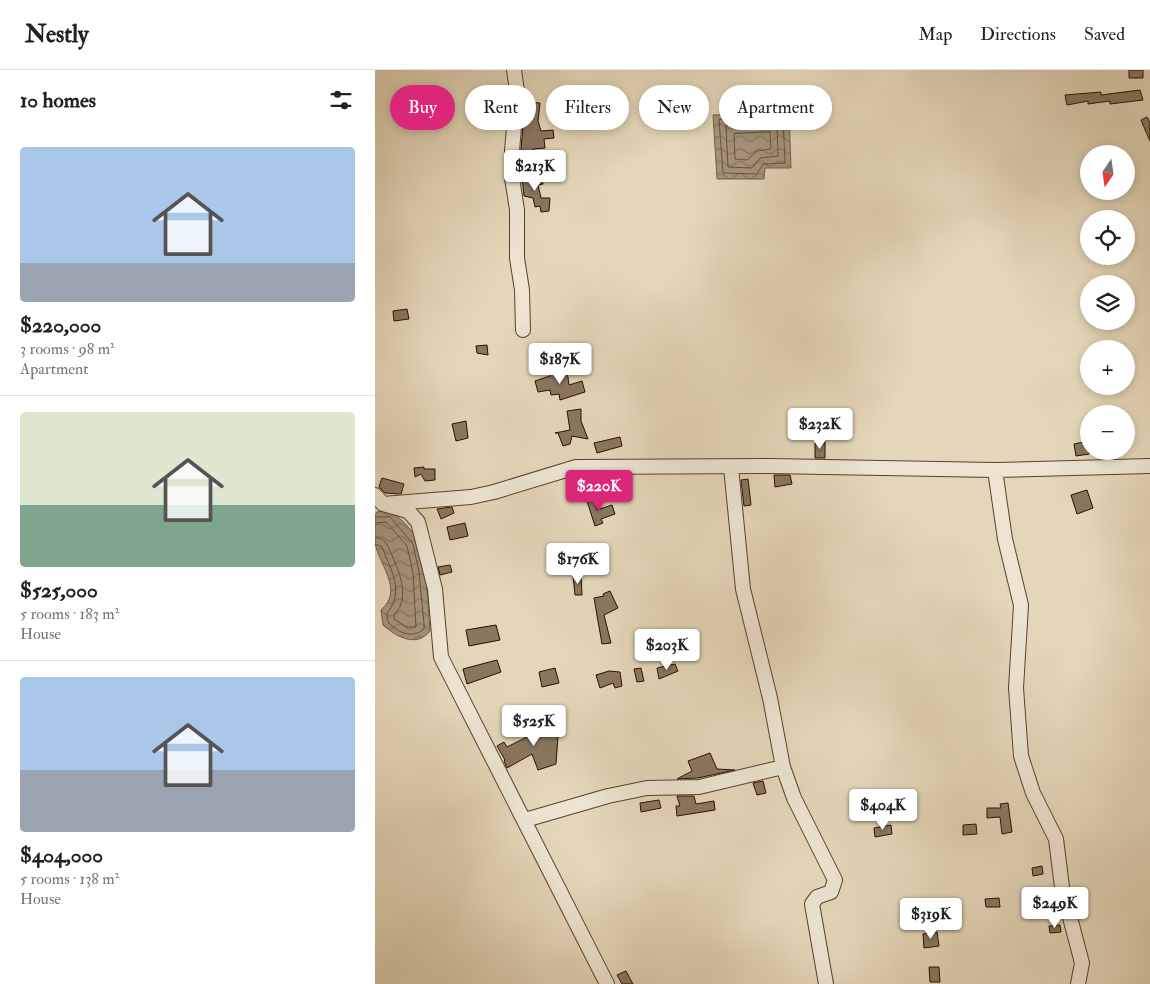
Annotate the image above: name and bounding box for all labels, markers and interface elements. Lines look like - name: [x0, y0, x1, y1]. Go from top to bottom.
- text: Nestly: [25, 19, 89, 50]
- text: Map: [919, 23, 952, 46]
- text: Directions: [980, 23, 1056, 46]
- text: Saved: [1084, 23, 1125, 46]
- chip: Buy: [390, 85, 455, 130]
- chip: Rent: [465, 85, 536, 130]
- chip: Filters: [546, 85, 629, 130]
- chip: New: [639, 85, 709, 130]
- chip: Apartment: [719, 85, 832, 130]
- icon: filters: [327, 86, 355, 114]
- text: 10 homes: [20, 87, 96, 114]
- north arrow: [1080, 145, 1135, 200]
- map controls: [1080, 145, 1135, 460]
- pin: $213K: [500, 150, 570, 192]
- text: $213K: [515, 156, 555, 176]
- icon: home: [143, 179, 233, 269]
- button: locate: [1080, 210, 1135, 265]
- button: layers: [1080, 275, 1135, 330]
- text: $220,000: [20, 312, 101, 339]
- text: 3 rooms · 98 m²: [20, 339, 115, 359]
- button: +: [1080, 340, 1135, 395]
- pin: $187K: [525, 342, 595, 385]
- text: $187K: [540, 349, 580, 369]
- text: Apartment: [20, 359, 88, 379]
- button: −: [1080, 405, 1135, 460]
- pin: $232K: [785, 408, 855, 450]
- text: $232K: [799, 414, 841, 434]
- icon: home: [143, 445, 233, 535]
- pin: $220K: [564, 470, 634, 512]
- text: $220K: [577, 476, 621, 496]
- pin: $176K: [543, 542, 613, 585]
- text: $176K: [557, 549, 599, 569]
- text: $525,000: [20, 577, 98, 604]
- text: 5 rooms · 183 m²: [20, 604, 119, 624]
- text: House: [20, 624, 61, 644]
- pin: $203K: [632, 628, 702, 671]
- text: $203K: [646, 635, 688, 655]
- pin: $525K: [499, 704, 569, 747]
- icon: home: [143, 710, 233, 800]
- text: $525K: [513, 711, 555, 731]
- pin: $404K: [848, 788, 918, 831]
- text: $404K: [860, 795, 906, 815]
- text: $404,000: [20, 842, 103, 869]
- text: 5 rooms · 138 m²: [20, 869, 119, 889]
- pin: $249K: [1020, 886, 1090, 929]
- text: House: [20, 889, 61, 909]
- text: $249K: [1032, 893, 1078, 913]
- pin: $319K: [896, 898, 966, 940]
- text: $319K: [911, 904, 951, 924]

